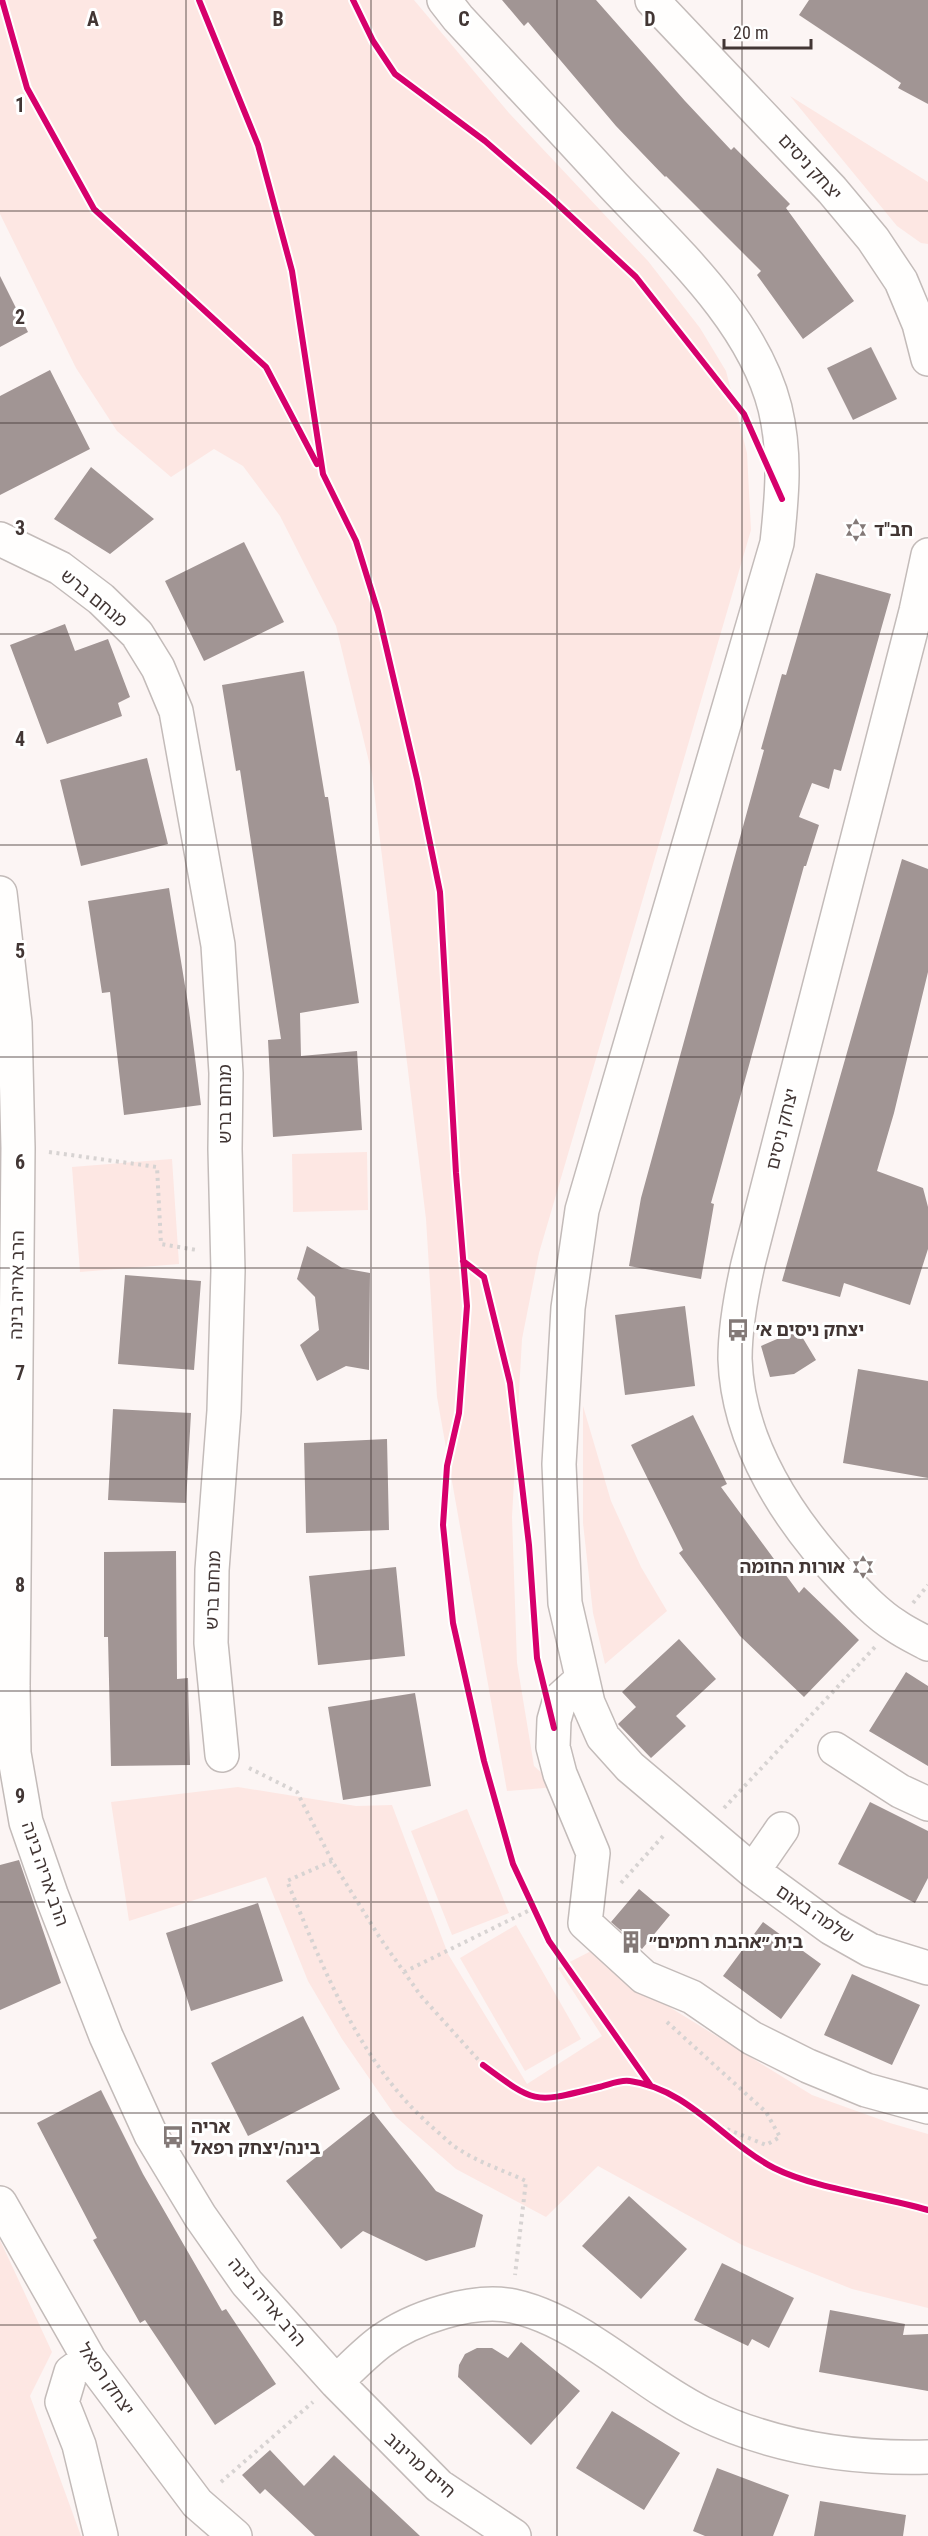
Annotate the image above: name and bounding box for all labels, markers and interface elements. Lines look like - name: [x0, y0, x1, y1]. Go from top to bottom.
- text: A: [87, 7, 99, 31]
- text: B: [272, 7, 284, 31]
- text: C: [458, 7, 470, 31]
- text: D: [644, 7, 656, 31]
- scale bar: [724, 12, 811, 50]
- text: 20 m: [733, 22, 768, 43]
- text: 1: [15, 93, 25, 117]
- street label: יצחק ניסים: [774, 129, 846, 204]
- text: 2: [15, 305, 25, 329]
- text: 3: [15, 516, 25, 540]
- synagogue icon: חב"ד: [843, 517, 869, 543]
- place label: חב"ד: [874, 519, 913, 540]
- street label: מנחם ברש: [57, 564, 132, 631]
- text: 4: [15, 727, 25, 751]
- text: 5: [15, 939, 25, 963]
- street label: מנחם ברש: [214, 1064, 235, 1144]
- street label: יצחק ניסים: [761, 1086, 802, 1172]
- text: 6: [15, 1150, 25, 1174]
- street label: הרב אריה בינה: [5, 1230, 28, 1340]
- bus stop icon: יצחק ניסים א׳: [725, 1317, 751, 1343]
- place label: יצחק ניסים א׳: [756, 1319, 864, 1340]
- text: 7: [15, 1361, 25, 1385]
- street label: מנחם ברש: [201, 1550, 224, 1630]
- synagogue icon: אורות החומה: [850, 1554, 876, 1580]
- place label: אורות החומה: [739, 1556, 845, 1577]
- text: 8: [15, 1573, 25, 1597]
- text: 9: [15, 1784, 25, 1808]
- street label: הרב אריה בינה: [18, 1819, 73, 1929]
- street label: שלמה באום: [772, 1880, 858, 1947]
- building icon: בית ״אהבת רחמים״: [618, 1929, 644, 1955]
- place label: בית ״אהבת רחמים״: [649, 1931, 803, 1952]
- place label: אריה בינה/יצחק רפאל: [191, 2116, 321, 2158]
- bus stop icon: אריה בינה/יצחק רפאל: [160, 2124, 186, 2150]
- street label: הרב אריה בינה: [224, 2253, 311, 2350]
- street label: יצחק רפאל: [74, 2339, 139, 2419]
- street label: חיים מרינוב: [381, 2428, 460, 2502]

